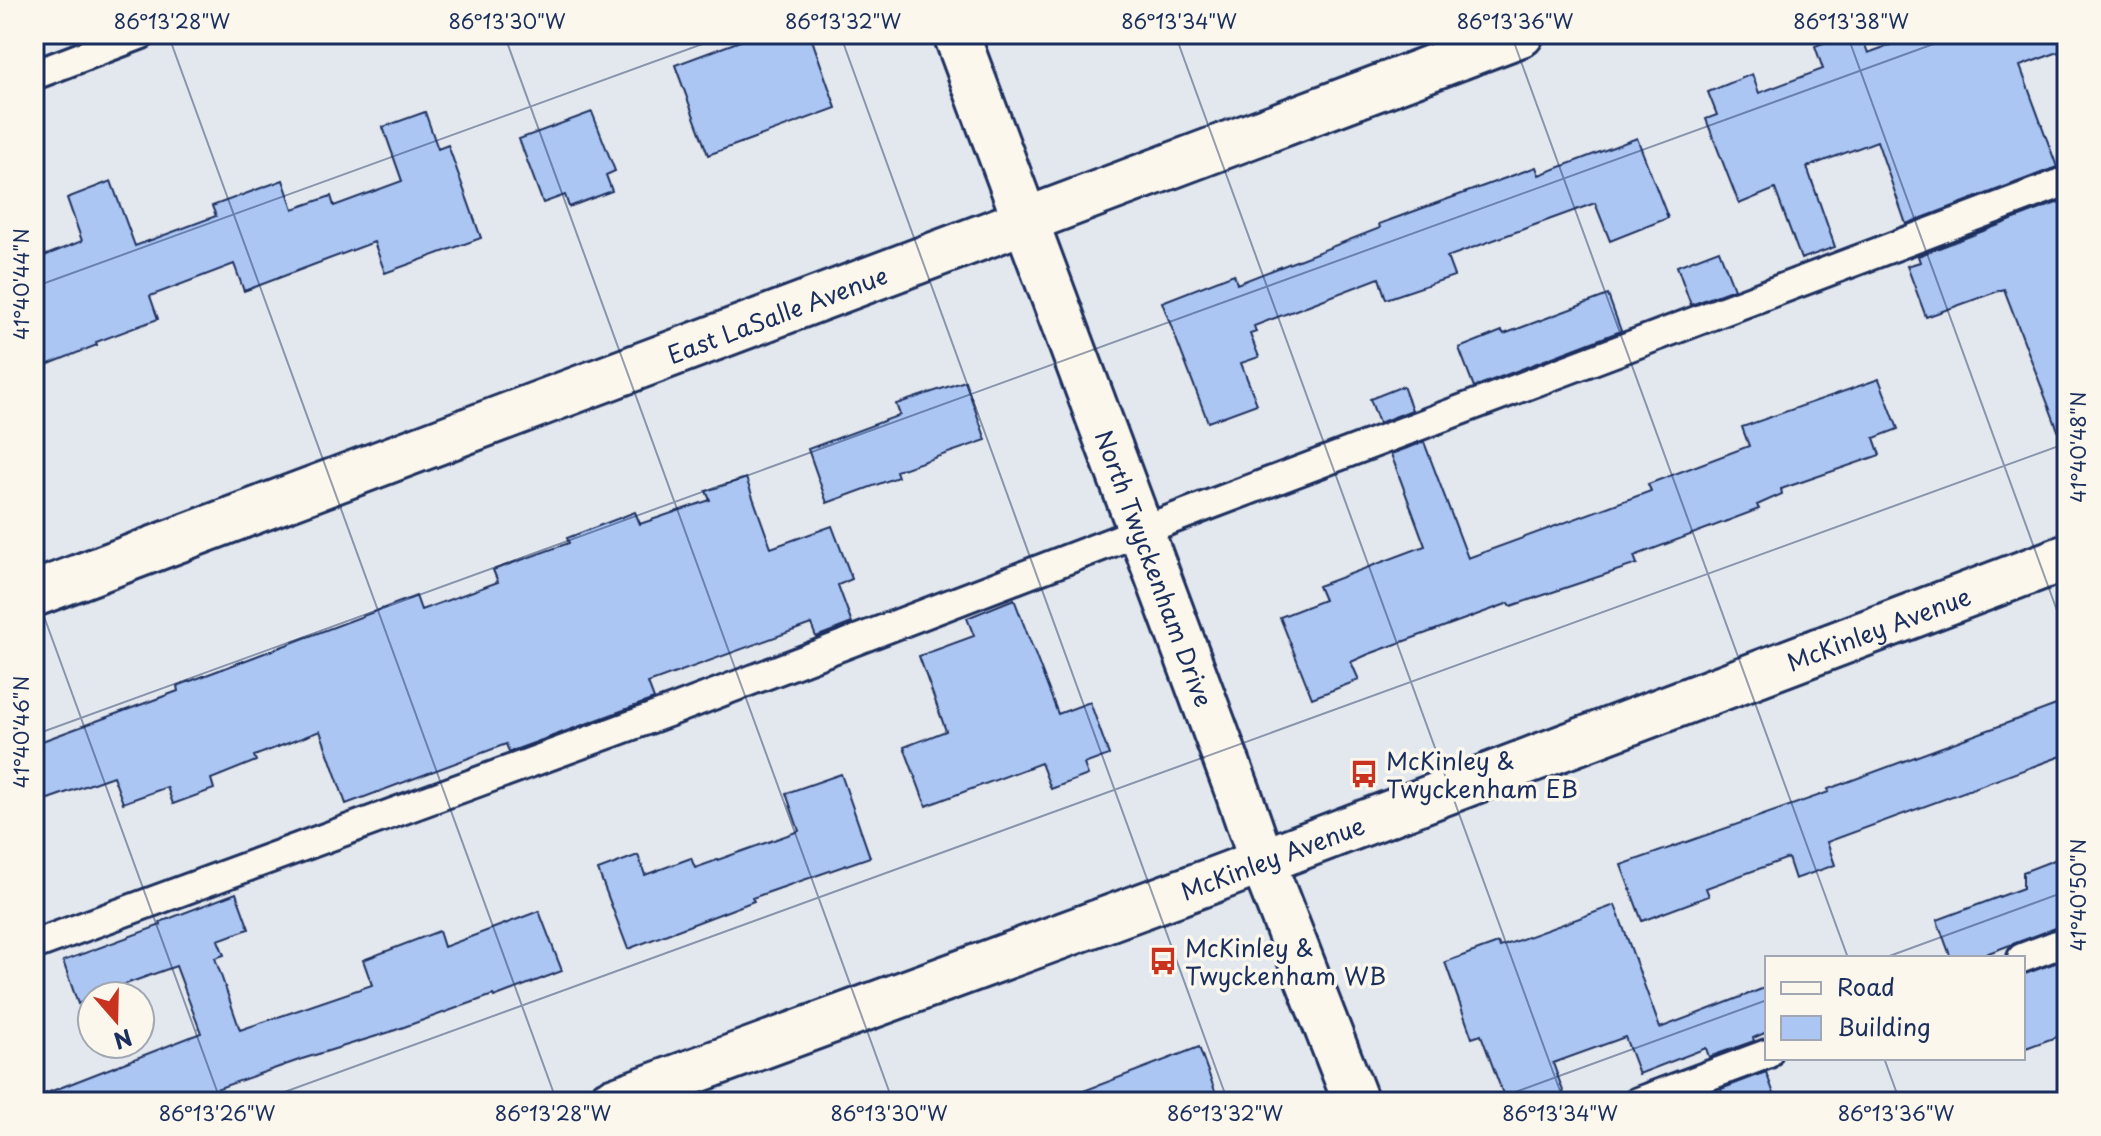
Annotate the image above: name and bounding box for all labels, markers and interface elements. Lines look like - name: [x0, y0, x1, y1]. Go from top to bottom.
- text: 86°13'28"W: [114, 6, 231, 36]
- text: 86°13'30"W: [448, 6, 566, 36]
- text: 86°13'32"W: [785, 6, 902, 36]
- text: 86°13'34"W: [1121, 6, 1237, 36]
- text: 86°13'36"W: [1457, 6, 1574, 36]
- text: 86°13'38"W: [1793, 6, 1909, 36]
- text: 41°40'44"N: [6, 228, 36, 340]
- street label: East LaSalle Avenue: [662, 256, 892, 372]
- text: 41°40'48"N: [2063, 391, 2093, 503]
- street label: North Twyckenham Drive: [1087, 425, 1223, 712]
- street label: McKinley Avenue: [1781, 577, 1976, 680]
- text: 41°40'46"N: [6, 676, 36, 788]
- place label: McKinley & Twyckenham EB: [1386, 742, 1578, 806]
- bus stop icon: McKinley & Twyckenham EB: [1349, 759, 1379, 789]
- street label: McKinley Avenue: [1175, 806, 1369, 909]
- text: 41°40'50"N: [2063, 839, 2093, 951]
- place label: McKinley & Twyckenham WB: [1185, 929, 1386, 993]
- bus stop icon: McKinley & Twyckenham WB: [1148, 946, 1178, 976]
- legend: [1765, 956, 2025, 1060]
- text: Road: [1837, 968, 1895, 1004]
- north arrow: [76, 980, 156, 1060]
- text: Building: [1837, 1008, 1931, 1044]
- text: N: [110, 1022, 137, 1059]
- text: 86°13'26"W: [159, 1098, 276, 1128]
- text: 86°13'28"W: [495, 1098, 612, 1128]
- text: 86°13'30"W: [830, 1098, 948, 1128]
- text: 86°13'32"W: [1167, 1098, 1284, 1128]
- text: 86°13'34"W: [1502, 1098, 1618, 1128]
- text: 86°13'36"W: [1838, 1098, 1955, 1128]

